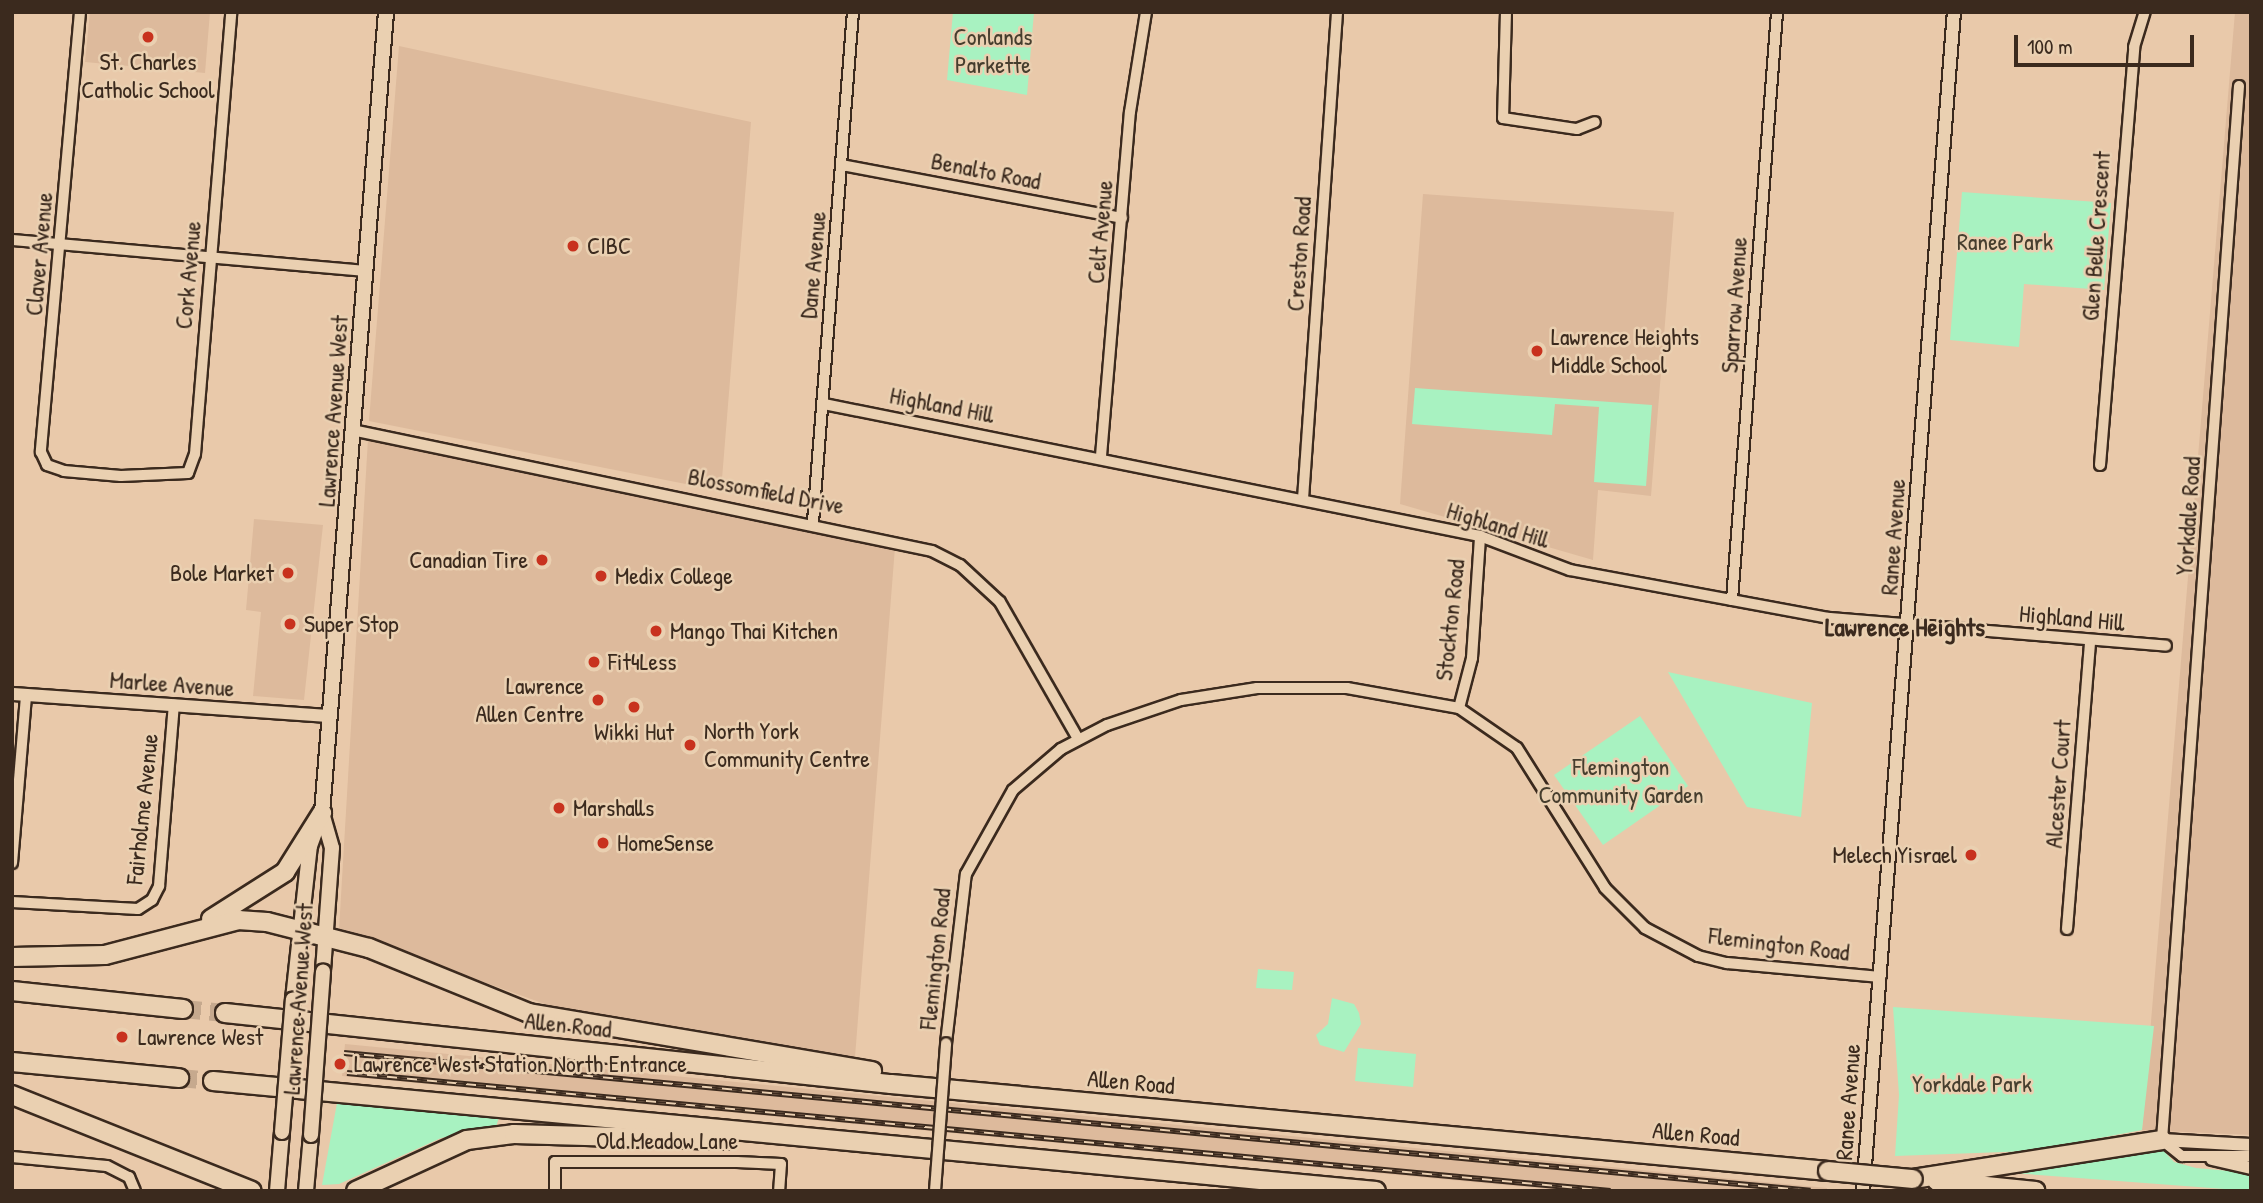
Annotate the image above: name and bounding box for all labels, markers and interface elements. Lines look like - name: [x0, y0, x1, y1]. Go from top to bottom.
- scale bar: [2018, 21, 2198, 65]
- park label: Conlands Parkette: [954, 23, 1032, 79]
- marker: St. Charles Catholic School: [140, 29, 156, 45]
- text: 100 m: [2027, 32, 2073, 61]
- place label: St. Charles Catholic School: [81, 48, 215, 104]
- street label: Benalto Road: [929, 146, 1043, 196]
- street label: Glen Belle Crescent: [2076, 150, 2116, 322]
- street label: Celt Avenue: [1081, 179, 1119, 285]
- street label: Claver Avenue: [19, 191, 59, 317]
- street label: Creston Road: [1281, 196, 1317, 312]
- street label: Dane Avenue: [794, 210, 832, 320]
- street label: Cork Avenue: [169, 220, 207, 330]
- park label: Ranee Park: [1957, 228, 2053, 256]
- place label: CIBC: [587, 232, 631, 260]
- street label: Sparrow Avenue: [1715, 236, 1753, 374]
- marker: CIBC: [565, 238, 581, 254]
- street label: Lawrence Avenue West: [312, 314, 354, 508]
- place label: Lawrence Heights Middle School: [1551, 323, 1699, 379]
- marker: Lawrence Heights Middle School: [1529, 343, 1545, 359]
- street label: Highland Hill: [887, 381, 997, 429]
- street label: Yorkdale Road: [2169, 456, 2207, 576]
- street label: Blossomfield Drive: [686, 462, 846, 520]
- street label: Ranee Avenue: [1875, 478, 1911, 596]
- street label: Highland Hill: [1443, 496, 1553, 554]
- place label: Canadian Tire: [409, 546, 528, 574]
- marker: Canadian Tire: [534, 552, 550, 568]
- street label: Stockton Road: [1429, 558, 1471, 682]
- place label: Bole Market: [170, 559, 274, 587]
- place label: Medix College: [615, 562, 733, 590]
- marker: Bole Market: [280, 565, 296, 581]
- marker: Medix College: [593, 568, 609, 584]
- street label: Highland Hill: [2018, 599, 2126, 637]
- place label: Super Stop: [304, 610, 398, 638]
- district label: Lawrence Heights: [1825, 611, 1985, 643]
- marker: Super Stop: [282, 616, 298, 632]
- place label: Mango Thai Kitchen: [670, 617, 838, 645]
- marker: Mango Thai Kitchen: [648, 623, 664, 639]
- place label: Fit4Less: [608, 648, 677, 676]
- marker: Fit4Less: [586, 654, 602, 670]
- street label: Marlee Avenue: [109, 665, 235, 703]
- place label: Lawrence Allen Centre: [475, 672, 584, 728]
- marker: Lawrence Allen Centre: [590, 692, 606, 708]
- marker: Wikki Hut: [626, 699, 642, 715]
- place label: North York Community Centre: [704, 717, 870, 773]
- place label: Wikki Hut: [594, 718, 674, 746]
- street label: Alcester Court: [2039, 719, 2077, 849]
- street label: Fairholme Avenue: [120, 732, 164, 886]
- marker: North York Community Centre: [682, 737, 698, 753]
- park label: Flemington Community Garden: [1538, 753, 1704, 809]
- place label: Marshalls: [573, 794, 654, 822]
- marker: Marshalls: [551, 800, 567, 816]
- place label: HomeSense: [617, 829, 714, 857]
- marker: HomeSense: [595, 835, 611, 851]
- place label: Melech Yisrael: [1833, 841, 1957, 869]
- marker: Melech Yisrael: [1963, 847, 1979, 863]
- street label: Flemington Road: [913, 887, 957, 1031]
- street label: Lawrence Avenue West: [277, 902, 319, 1096]
- street label: Flemington Road: [1707, 921, 1851, 967]
- street label: Allen Road: [523, 1006, 613, 1044]
- place label: Lawrence West: [138, 1023, 263, 1051]
- marker: Lawrence West: [112, 1027, 132, 1047]
- street label: Ranee Avenue: [1830, 1043, 1866, 1161]
- place label: Lawrence West Station North Entrance: [354, 1050, 687, 1078]
- marker: Lawrence West Station North Entrance: [332, 1056, 348, 1072]
- street label: Allen Road: [1086, 1064, 1176, 1100]
- park label: Yorkdale Park: [1912, 1070, 2032, 1098]
- street label: Allen Road: [1651, 1116, 1741, 1152]
- street label: Old Meadow Lane: [596, 1127, 738, 1155]

